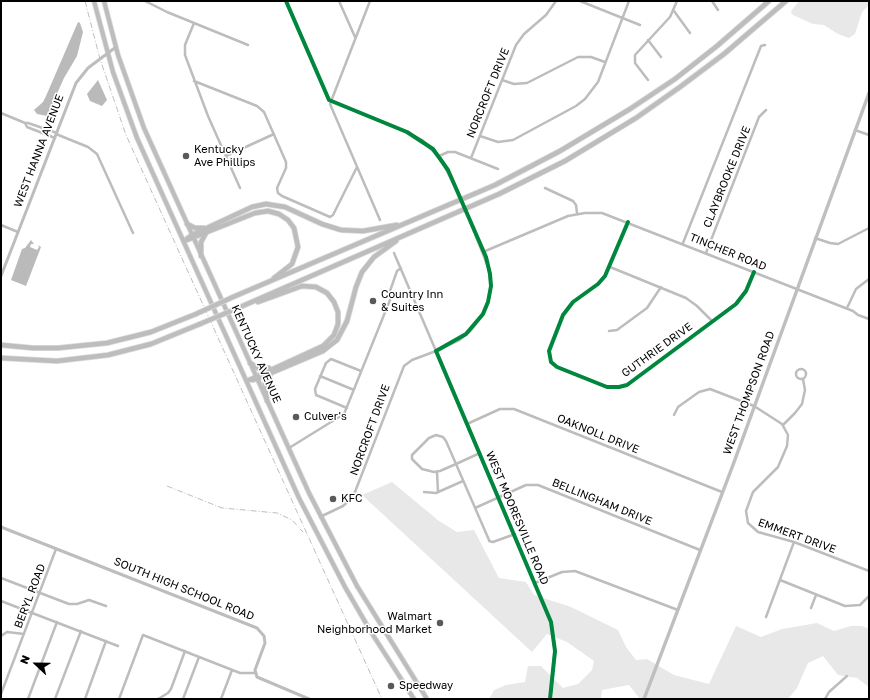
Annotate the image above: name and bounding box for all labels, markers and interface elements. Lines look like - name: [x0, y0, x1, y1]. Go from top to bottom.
- street label: NORCROFT DRIVE: [464, 46, 512, 140]
- street label: WEST HANNA AVENUE: [11, 93, 67, 209]
- street label: CLAYBROOKE DRIVE: [701, 124, 753, 230]
- place label: Kentucky Ave Phillips: [194, 143, 255, 169]
- marker: Kentucky Ave Phillips: [181, 151, 191, 161]
- street label: TINCHER ROAD: [688, 231, 768, 273]
- place label: Country Inn & Suites: [381, 288, 443, 314]
- marker: Country Inn & Suites: [368, 296, 378, 306]
- street label: KENTUCKY AVENUE: [228, 303, 284, 405]
- street label: GUTHRIE DRIVE: [619, 320, 695, 380]
- street label: WEST THOMPSON ROAD: [720, 329, 778, 457]
- street label: NORCROFT DRIVE: [347, 383, 393, 477]
- place label: Culver's: [304, 410, 347, 424]
- marker: Culver's: [291, 412, 301, 422]
- street label: OAKNOLL DRIVE: [555, 412, 641, 456]
- street label: WEST MOORESVILLE ROAD: [483, 449, 551, 587]
- street label: BELLINGHAM DRIVE: [550, 476, 654, 528]
- place label: KFC: [341, 492, 363, 506]
- marker: KFC: [328, 494, 338, 504]
- street label: EMMERT DRIVE: [756, 516, 838, 556]
- street label: SOUTH HIGH SCHOOL ROAD: [112, 555, 256, 623]
- street label: BERYL ROAD: [12, 562, 48, 630]
- place label: Walmart Neighborhood Market: [317, 610, 432, 636]
- marker: Walmart Neighborhood Market: [435, 618, 445, 628]
- north arrow: [16, 644, 56, 684]
- text: N: [17, 653, 32, 666]
- place label: Speedway: [399, 679, 453, 693]
- marker: Speedway: [386, 681, 396, 691]

